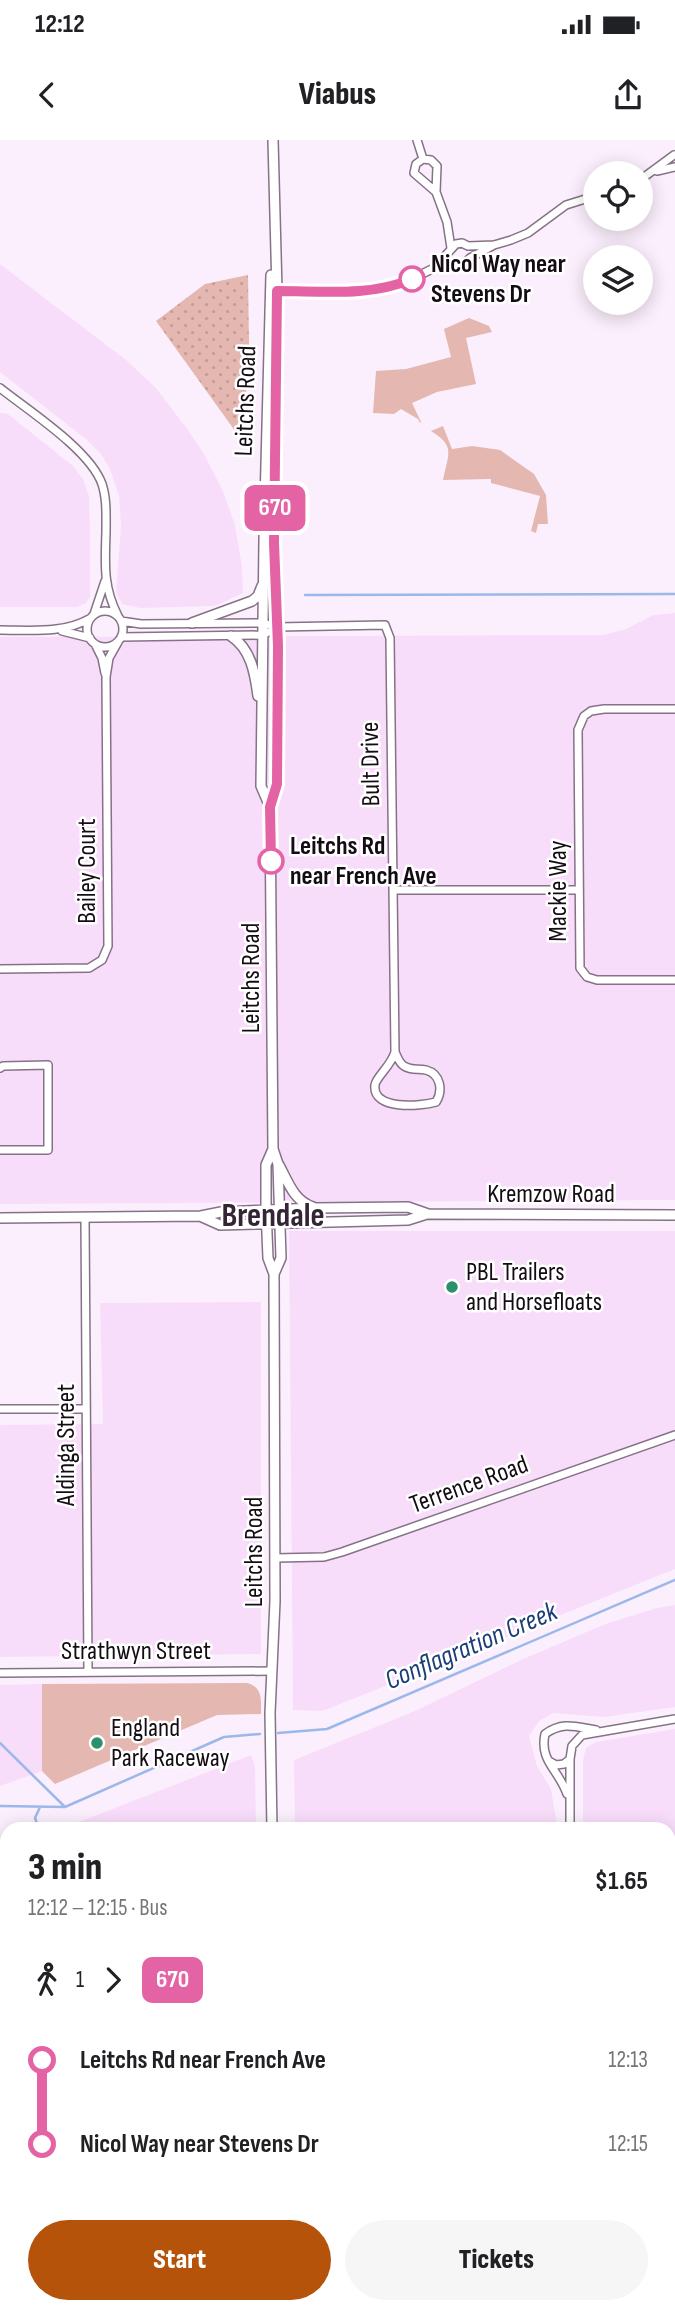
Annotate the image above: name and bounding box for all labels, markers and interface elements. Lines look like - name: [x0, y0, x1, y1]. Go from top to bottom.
- text: 12:12: [35, 9, 85, 40]
- text: Viabus: [299, 75, 376, 114]
- icon: back: [28, 76, 66, 114]
- icon: share: [609, 76, 647, 114]
- map controls: [583, 161, 653, 315]
- button: locate: [583, 161, 653, 231]
- button: layers: [583, 245, 653, 315]
- place label: Nicol Way near Stevens Dr: [431, 249, 566, 310]
- marker: Nicol Way near Stevens Dr: [399, 266, 425, 292]
- street label: Leitchs Road: [229, 345, 263, 457]
- line badge: 670: [235, 485, 315, 531]
- text: 670: [258, 493, 292, 522]
- street label: Bult Drive: [355, 721, 387, 807]
- street label: Bailey Court: [72, 818, 103, 924]
- place label: Leitchs Rd near French Ave: [290, 831, 437, 892]
- street label: Mackie Way: [543, 840, 574, 942]
- marker: Leitchs Rd near French Ave: [258, 848, 284, 874]
- street label: Leitchs Road: [236, 923, 267, 1033]
- street label: Kremzow Road: [487, 1179, 615, 1210]
- district label: Brendale: [221, 1196, 325, 1236]
- place label: PBL Trailers and Horsefloats: [466, 1257, 602, 1318]
- marker: PBL Trailers and Horsefloats: [444, 1279, 460, 1295]
- street label: Aldinga Street: [51, 1384, 82, 1507]
- street label: Terrence Road: [406, 1449, 532, 1521]
- street label: Leitchs Road: [239, 1497, 270, 1607]
- water label: Conflagration Creek: [380, 1594, 563, 1697]
- street label: Strathwyn Street: [61, 1636, 211, 1667]
- place label: England Park Raceway: [111, 1713, 230, 1774]
- marker: England Park Raceway: [89, 1735, 105, 1751]
- text: 3 min: [28, 1845, 102, 1890]
- text: $1.65: [595, 1866, 648, 1897]
- text: 12:12 – 12:15 · Bus: [28, 1894, 167, 1922]
- icon: walk: [28, 1961, 66, 1999]
- icon: forward: [94, 1961, 132, 1999]
- text: 670: [156, 1965, 189, 1994]
- text: 1: [76, 1966, 84, 1994]
- text: Leitchs Rd near French Ave: [80, 2045, 326, 2076]
- text: 12:13: [608, 2046, 648, 2074]
- text: Nicol Way near Stevens Dr: [80, 2129, 319, 2160]
- text: 12:15: [609, 2130, 648, 2158]
- button: Start: [28, 2220, 331, 2300]
- button: Tickets: [345, 2220, 648, 2300]

